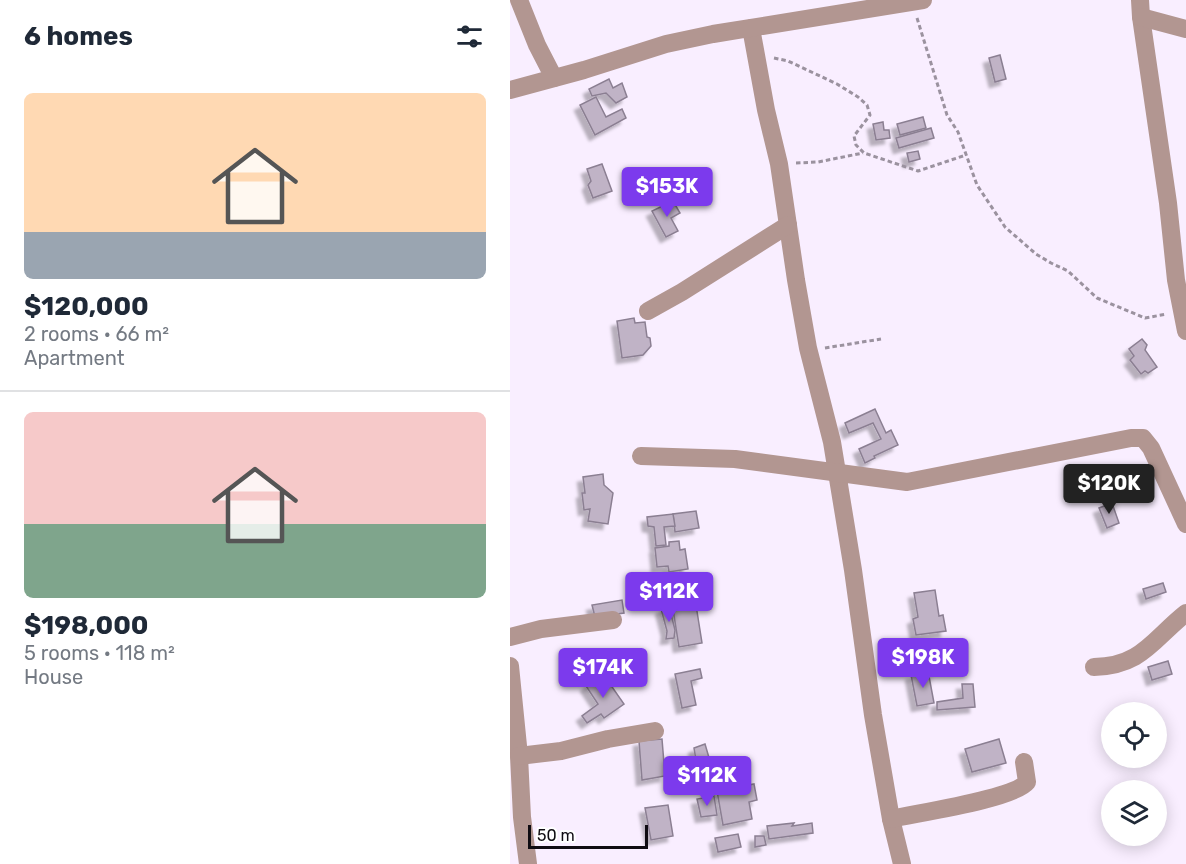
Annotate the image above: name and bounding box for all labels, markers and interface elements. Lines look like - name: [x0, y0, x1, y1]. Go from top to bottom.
- icon: filters: [453, 20, 486, 53]
- text: 6 homes: [24, 21, 133, 52]
- icon: home: [201, 132, 309, 240]
- pin: $153K: [625, 167, 709, 218]
- text: $153K: [636, 174, 698, 198]
- text: $120,000: [24, 291, 149, 322]
- text: 2 rooms · 66 m²: [24, 322, 169, 346]
- text: Apartment: [24, 346, 125, 370]
- icon: home: [201, 451, 309, 559]
- pin: $120K: [1067, 464, 1151, 515]
- text: $120K: [1077, 471, 1141, 495]
- pin: $112K: [627, 572, 711, 623]
- text: $112K: [639, 579, 699, 603]
- text: $198,000: [24, 610, 149, 641]
- pin: $198K: [881, 638, 965, 689]
- text: 5 rooms · 118 m²: [24, 641, 175, 665]
- text: $198K: [892, 645, 954, 669]
- pin: $174K: [561, 648, 645, 699]
- text: $174K: [572, 655, 634, 679]
- text: House: [24, 665, 83, 689]
- map controls: [1101, 702, 1167, 846]
- button: locate: [1101, 702, 1167, 768]
- pin: $112K: [665, 756, 749, 807]
- text: $112K: [677, 763, 737, 787]
- button: layers: [1101, 780, 1167, 846]
- scale bar: [528, 822, 648, 850]
- text: 50 m: [537, 826, 575, 845]

